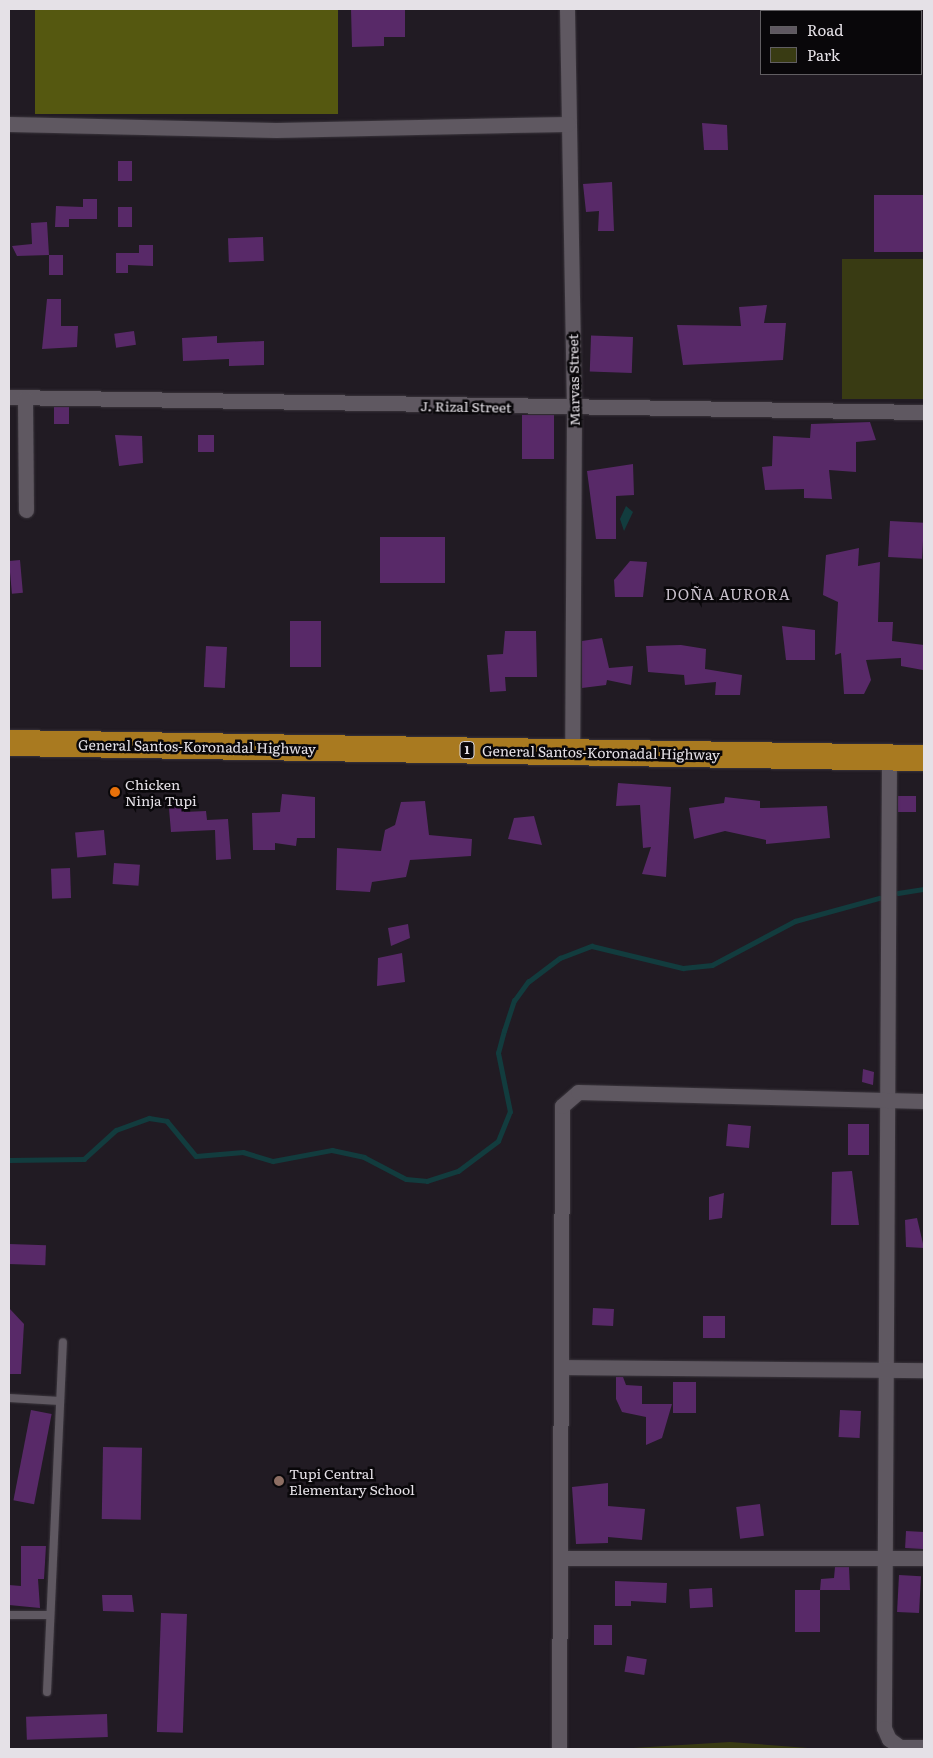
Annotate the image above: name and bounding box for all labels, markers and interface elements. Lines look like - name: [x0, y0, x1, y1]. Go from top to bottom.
- legend: [760, 10, 923, 75]
- text: Road: [807, 18, 843, 41]
- text: Park: [807, 43, 840, 66]
- street label: Marvas Street: [564, 334, 582, 426]
- street label: J. Rizal Street: [420, 397, 512, 415]
- district label: DOÑA AURORA: [664, 585, 792, 603]
- street label: General Santos-Koronadal Highway: [78, 736, 316, 756]
- road number: 1: [460, 740, 474, 760]
- street label: General Santos-Koronadal Highway: [482, 742, 720, 762]
- place label: Chicken Ninja Tupi: [125, 776, 197, 809]
- marker: Chicken Ninja Tupi: [109, 786, 121, 798]
- place label: Tupi Central Elementary School: [289, 1465, 415, 1498]
- marker: Tupi Central Elementary School: [273, 1475, 285, 1487]

